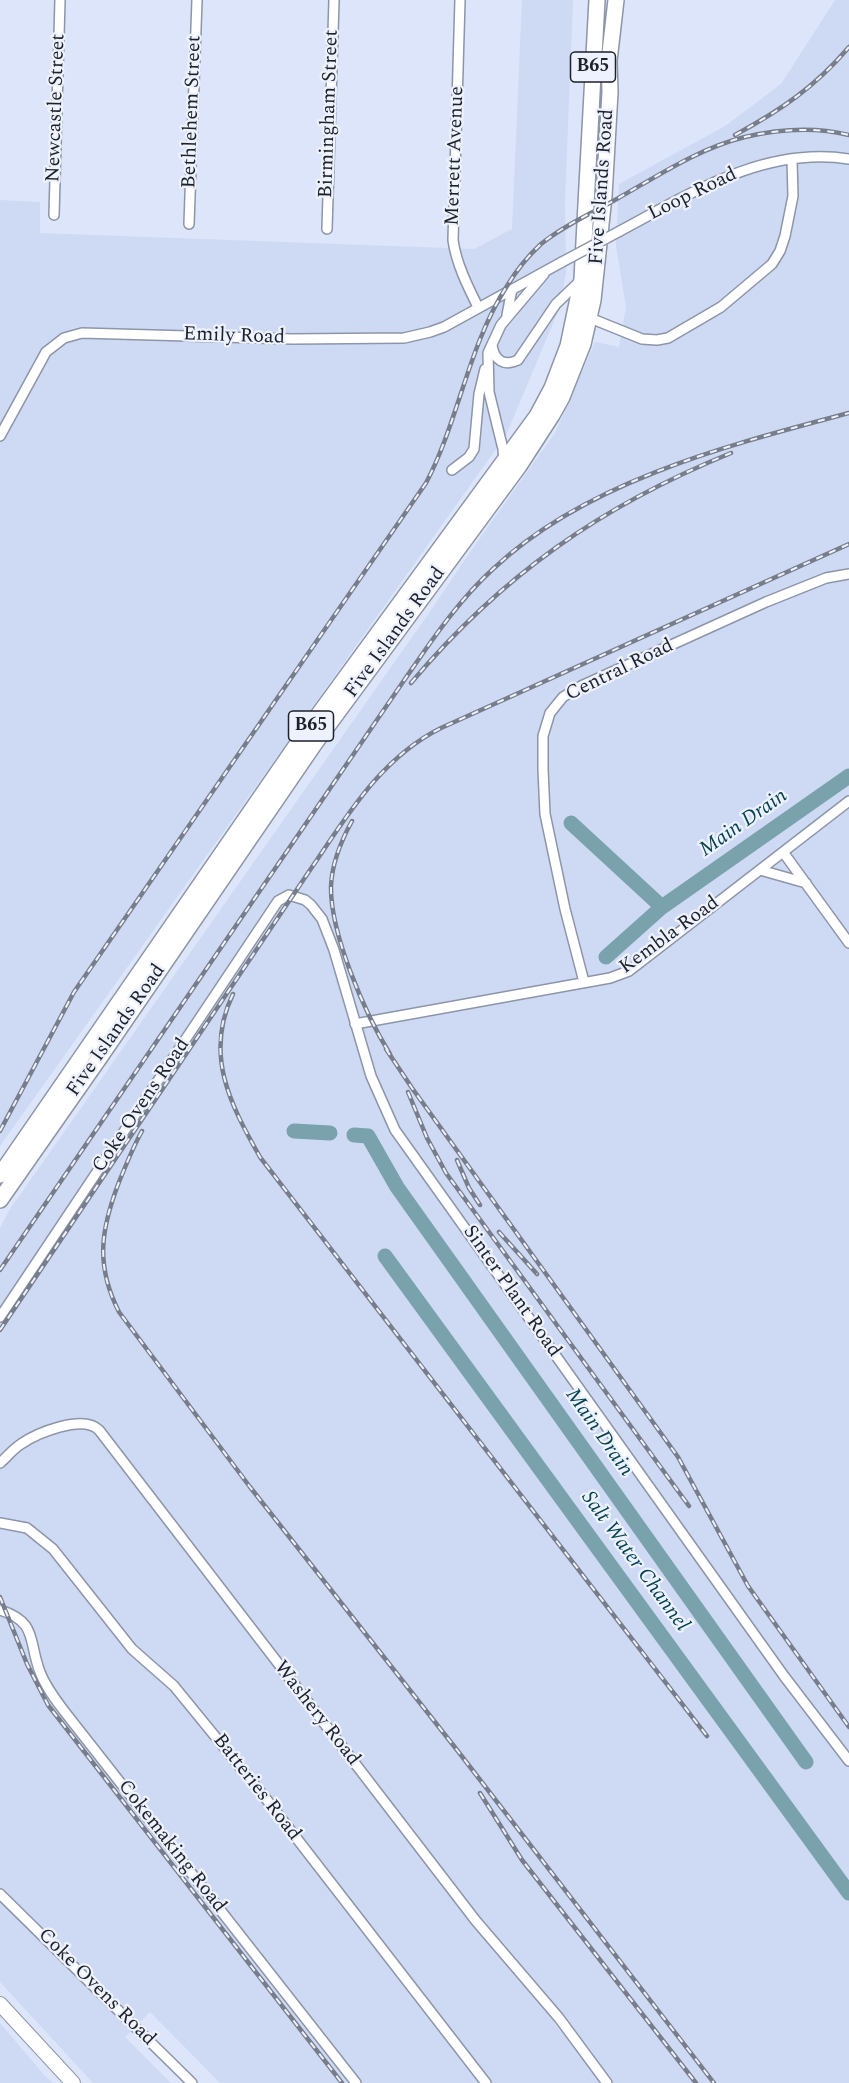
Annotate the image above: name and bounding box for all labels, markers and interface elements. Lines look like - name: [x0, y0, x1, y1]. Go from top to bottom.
- street label: Birmingham Street: [315, 29, 345, 199]
- street label: Newcastle Street: [42, 33, 72, 183]
- street label: Bethlehem Street: [178, 35, 208, 189]
- road number: B65: [570, 52, 616, 82]
- street label: Merrett Avenue: [442, 86, 470, 226]
- street label: Five Islands Road: [586, 108, 620, 266]
- street label: Loop Road: [645, 163, 741, 227]
- street label: Emily Road: [183, 323, 285, 351]
- street label: Five Islands Road: [340, 563, 452, 703]
- street label: Central Road: [562, 635, 678, 707]
- road number: B65: [288, 711, 334, 741]
- water label: Main Drain: [695, 784, 793, 864]
- street label: Kembla Road: [615, 892, 725, 980]
- street label: Five Islands Road: [62, 960, 172, 1102]
- street label: Coke Ovens Road: [88, 1034, 196, 1178]
- street label: Sinter Plant Road: [457, 1221, 565, 1363]
- water label: Main Drain: [558, 1384, 638, 1482]
- water label: Salt Water Channel: [575, 1487, 693, 1637]
- street label: Washery Road: [268, 1657, 364, 1771]
- street label: Batteries Road: [207, 1730, 305, 1846]
- street label: Cokemaking Road: [112, 1776, 230, 1918]
- street label: Coke Ovens Road: [32, 1924, 160, 2052]

